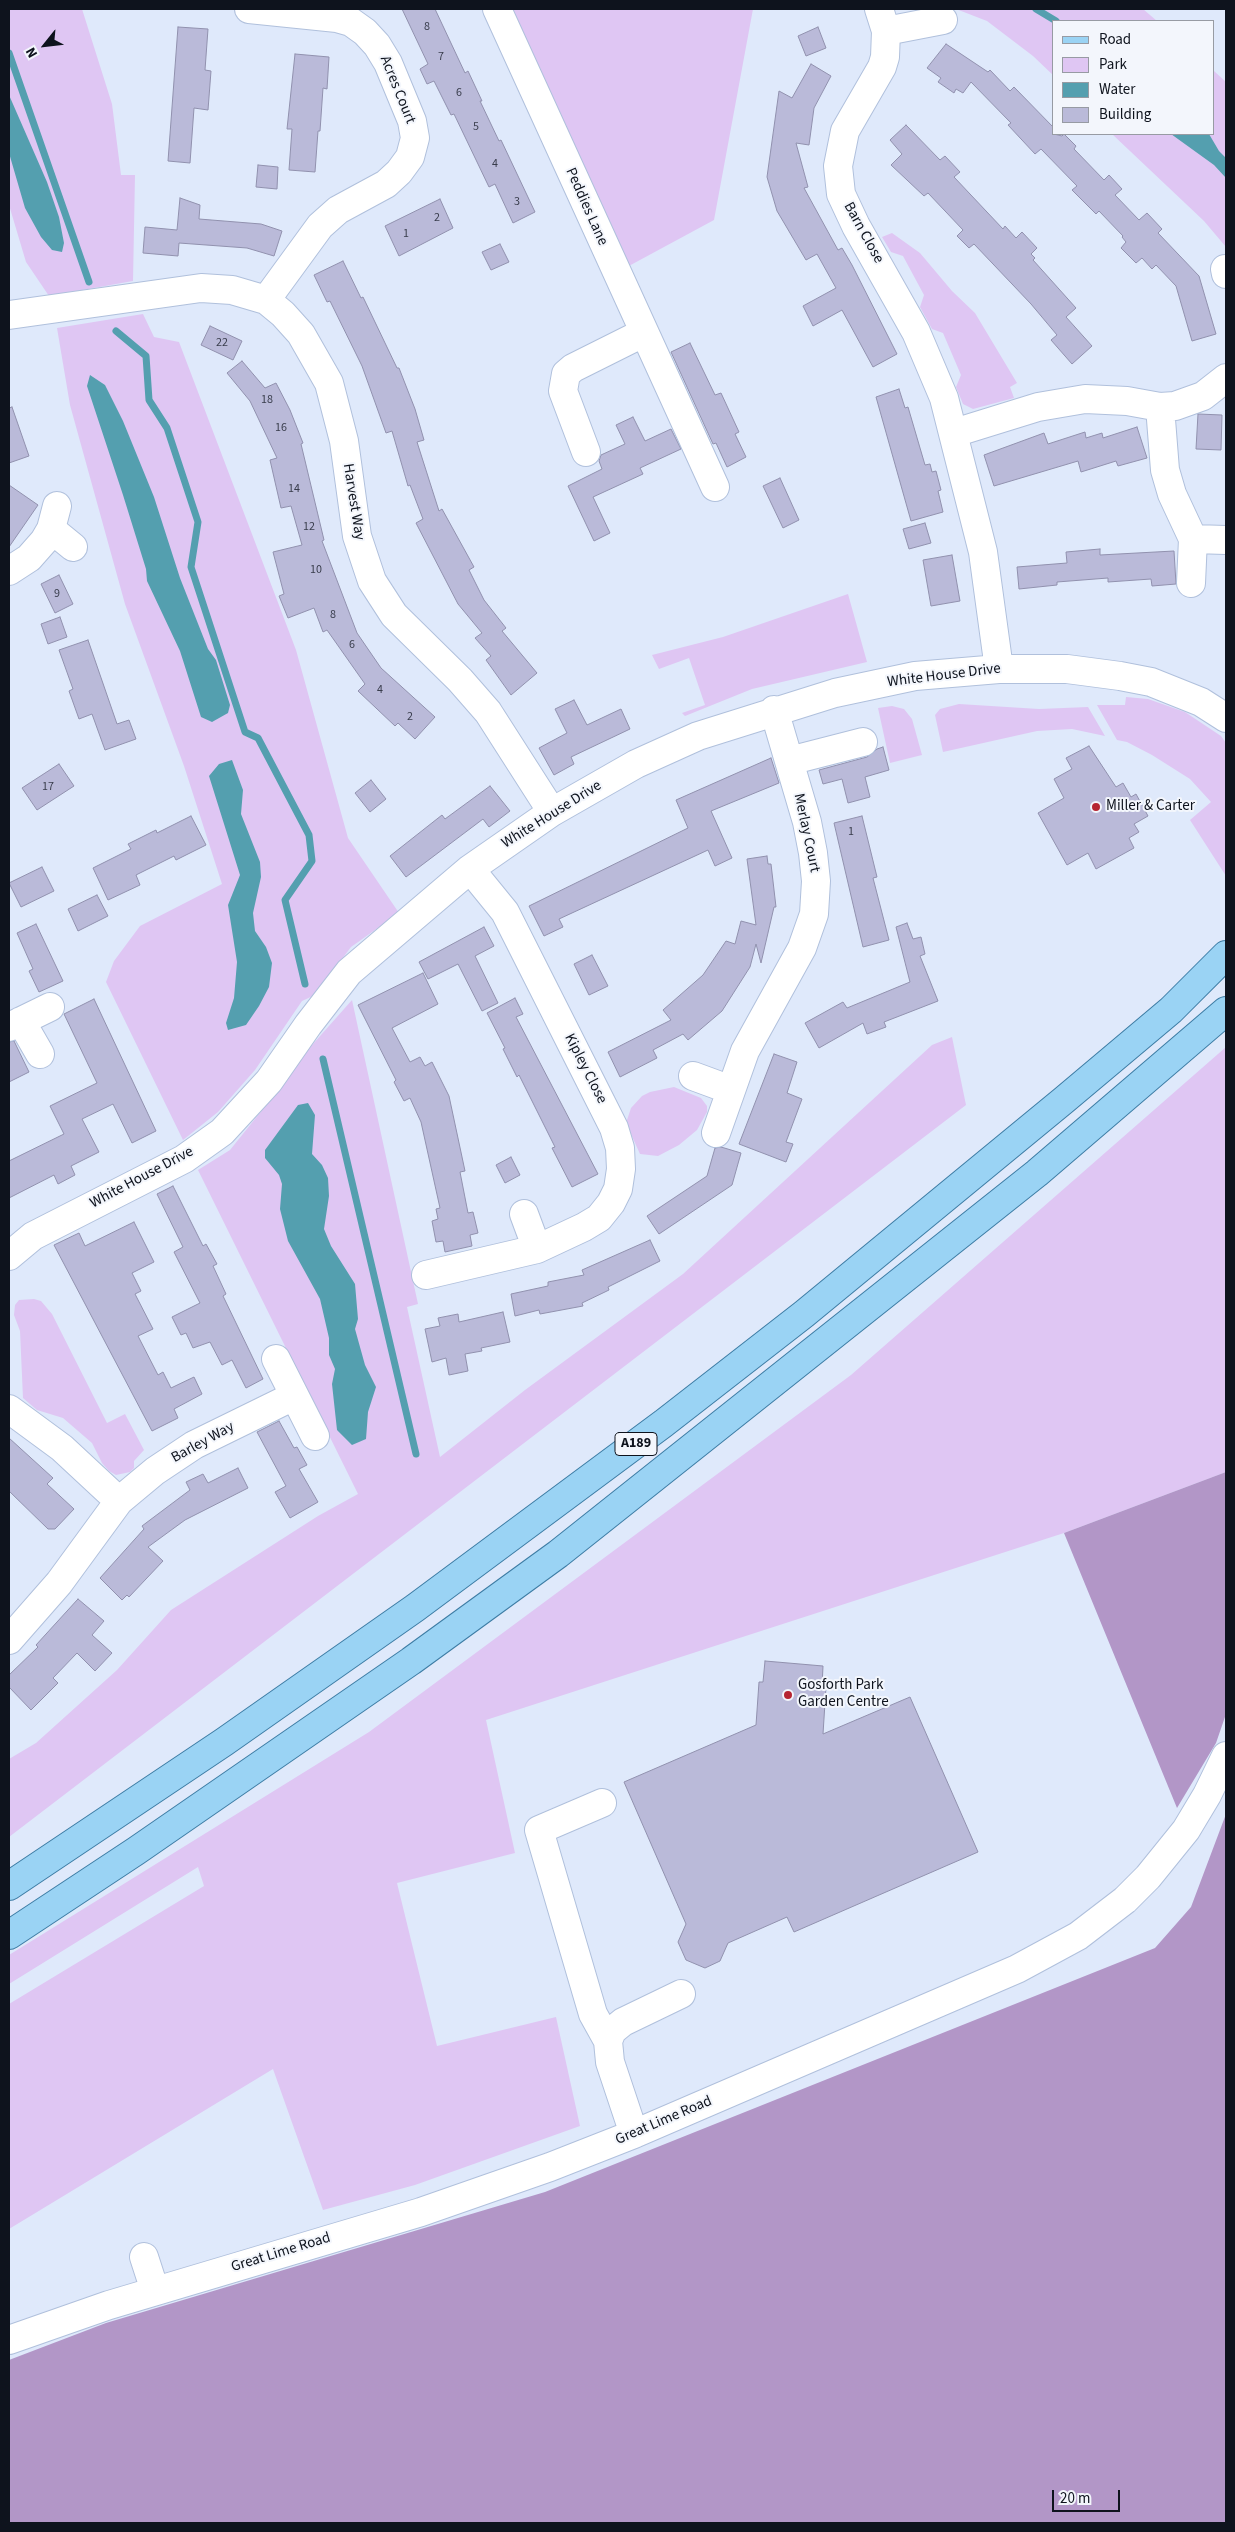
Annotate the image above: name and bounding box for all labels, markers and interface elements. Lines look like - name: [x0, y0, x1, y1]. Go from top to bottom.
- north arrow: [20, 20, 70, 70]
- house number: 8: [424, 20, 430, 34]
- legend: [1052, 20, 1215, 135]
- text: Road: [1099, 29, 1131, 50]
- text: N: [21, 43, 43, 61]
- house number: 7: [438, 50, 444, 64]
- street label: Acres Court: [375, 53, 419, 127]
- text: Park: [1099, 54, 1127, 75]
- text: Water: [1099, 79, 1135, 100]
- house number: 6: [456, 86, 462, 100]
- text: Building: [1099, 104, 1151, 125]
- house number: 5: [473, 120, 479, 134]
- house number: 4: [492, 157, 498, 171]
- street label: Peddies Lane: [561, 165, 611, 249]
- house number: 3: [514, 195, 520, 209]
- street label: Barn Close: [839, 199, 887, 267]
- house number: 2: [434, 211, 440, 225]
- house number: 1: [403, 227, 409, 241]
- house number: 22: [216, 336, 228, 350]
- house number: 18: [261, 393, 273, 407]
- house number: 16: [275, 421, 287, 435]
- street label: Harvest Way: [338, 462, 368, 542]
- house number: 14: [288, 482, 300, 496]
- house number: 12: [303, 520, 315, 534]
- house number: 10: [310, 563, 322, 577]
- house number: 9: [54, 587, 60, 601]
- house number: 8: [330, 608, 336, 622]
- house number: 6: [349, 638, 355, 652]
- street label: White House Drive: [886, 660, 1002, 692]
- house number: 4: [377, 683, 383, 697]
- house number: 2: [407, 710, 413, 724]
- street label: White House Drive: [499, 777, 605, 853]
- house number: 17: [42, 780, 54, 794]
- street label: Merlay Court: [789, 792, 823, 874]
- place label: Miller & Carter: [1106, 798, 1195, 816]
- marker: Miller & Carter: [1090, 801, 1102, 813]
- house number: 1: [848, 825, 854, 839]
- street label: Kipley Close: [560, 1031, 610, 1107]
- street label: White House Drive: [87, 1143, 197, 1213]
- street label: Barley Way: [168, 1418, 238, 1468]
- road number: A189: [615, 1432, 657, 1456]
- place label: Gosforth Park Garden Centre: [798, 1677, 889, 1712]
- marker: Gosforth Park Garden Centre: [782, 1689, 794, 1701]
- street label: Great Lime Road: [613, 2093, 715, 2149]
- street label: Great Lime Road: [229, 2229, 333, 2277]
- scale bar: [1055, 2480, 1122, 2512]
- text: 20 m: [1060, 2488, 1090, 2509]

